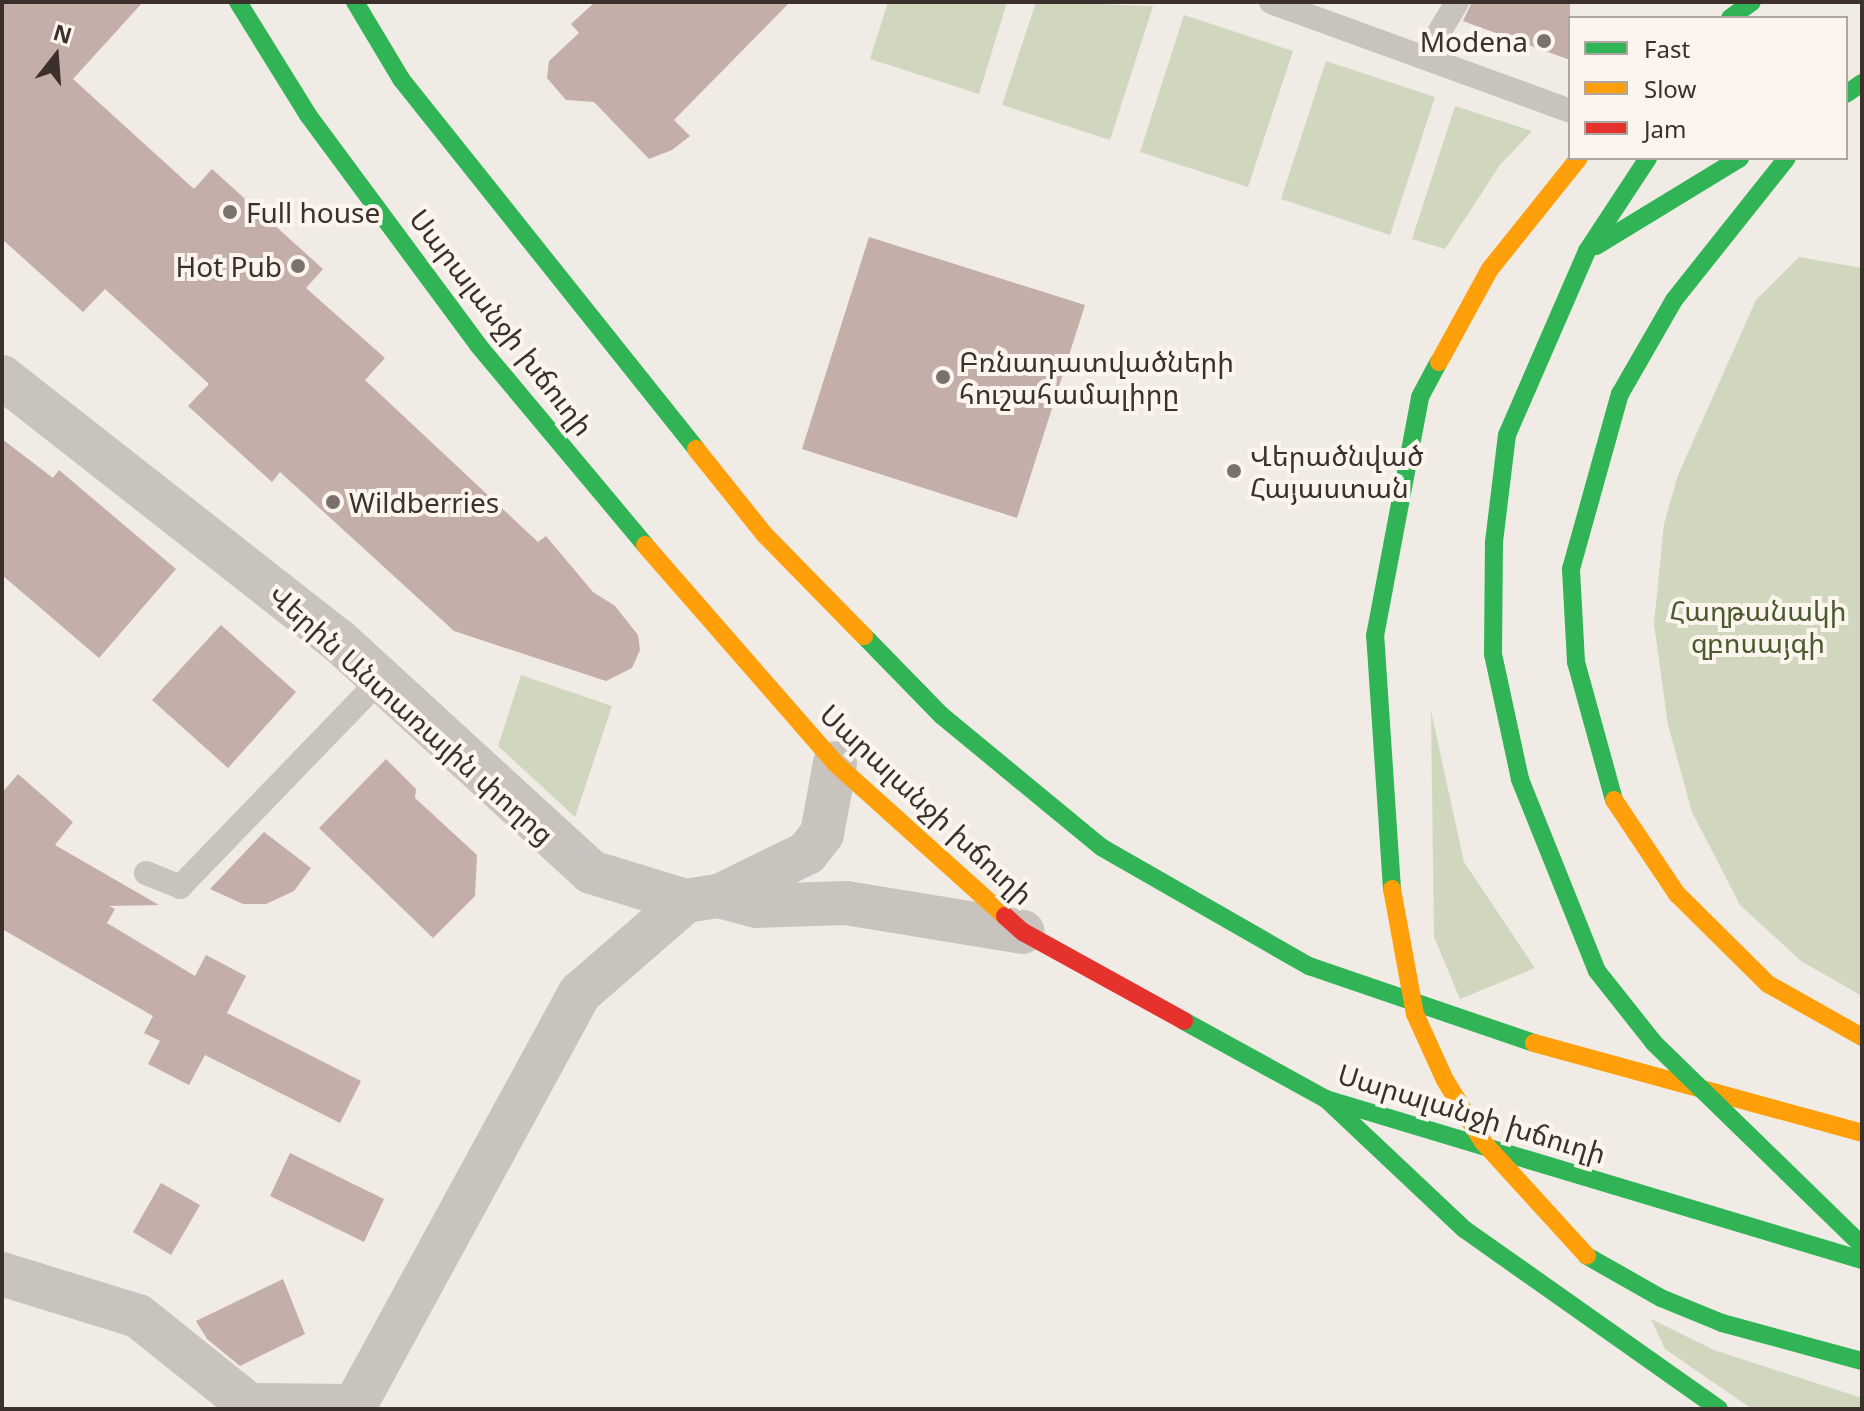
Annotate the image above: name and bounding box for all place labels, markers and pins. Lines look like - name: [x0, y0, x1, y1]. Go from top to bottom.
- place label: Modena: [1420, 24, 1528, 58]
- marker: Modena: [1535, 32, 1553, 50]
- place label: Full house: [246, 195, 380, 229]
- marker: Full house: [221, 203, 239, 221]
- place label: Hot Pub: [175, 249, 282, 283]
- marker: Hot Pub: [289, 257, 307, 275]
- place label: Բռնադատվածների հուշահամալիրը: [959, 344, 1234, 410]
- marker: Բռնադատվածների հուշահամալիրը: [934, 368, 952, 386]
- place label: Վերածնված Հայաստան: [1250, 438, 1423, 504]
- marker: Վերածնված Հայաստան: [1225, 462, 1243, 480]
- place label: Wildberries: [349, 485, 499, 519]
- marker: Wildberries: [324, 493, 342, 511]

